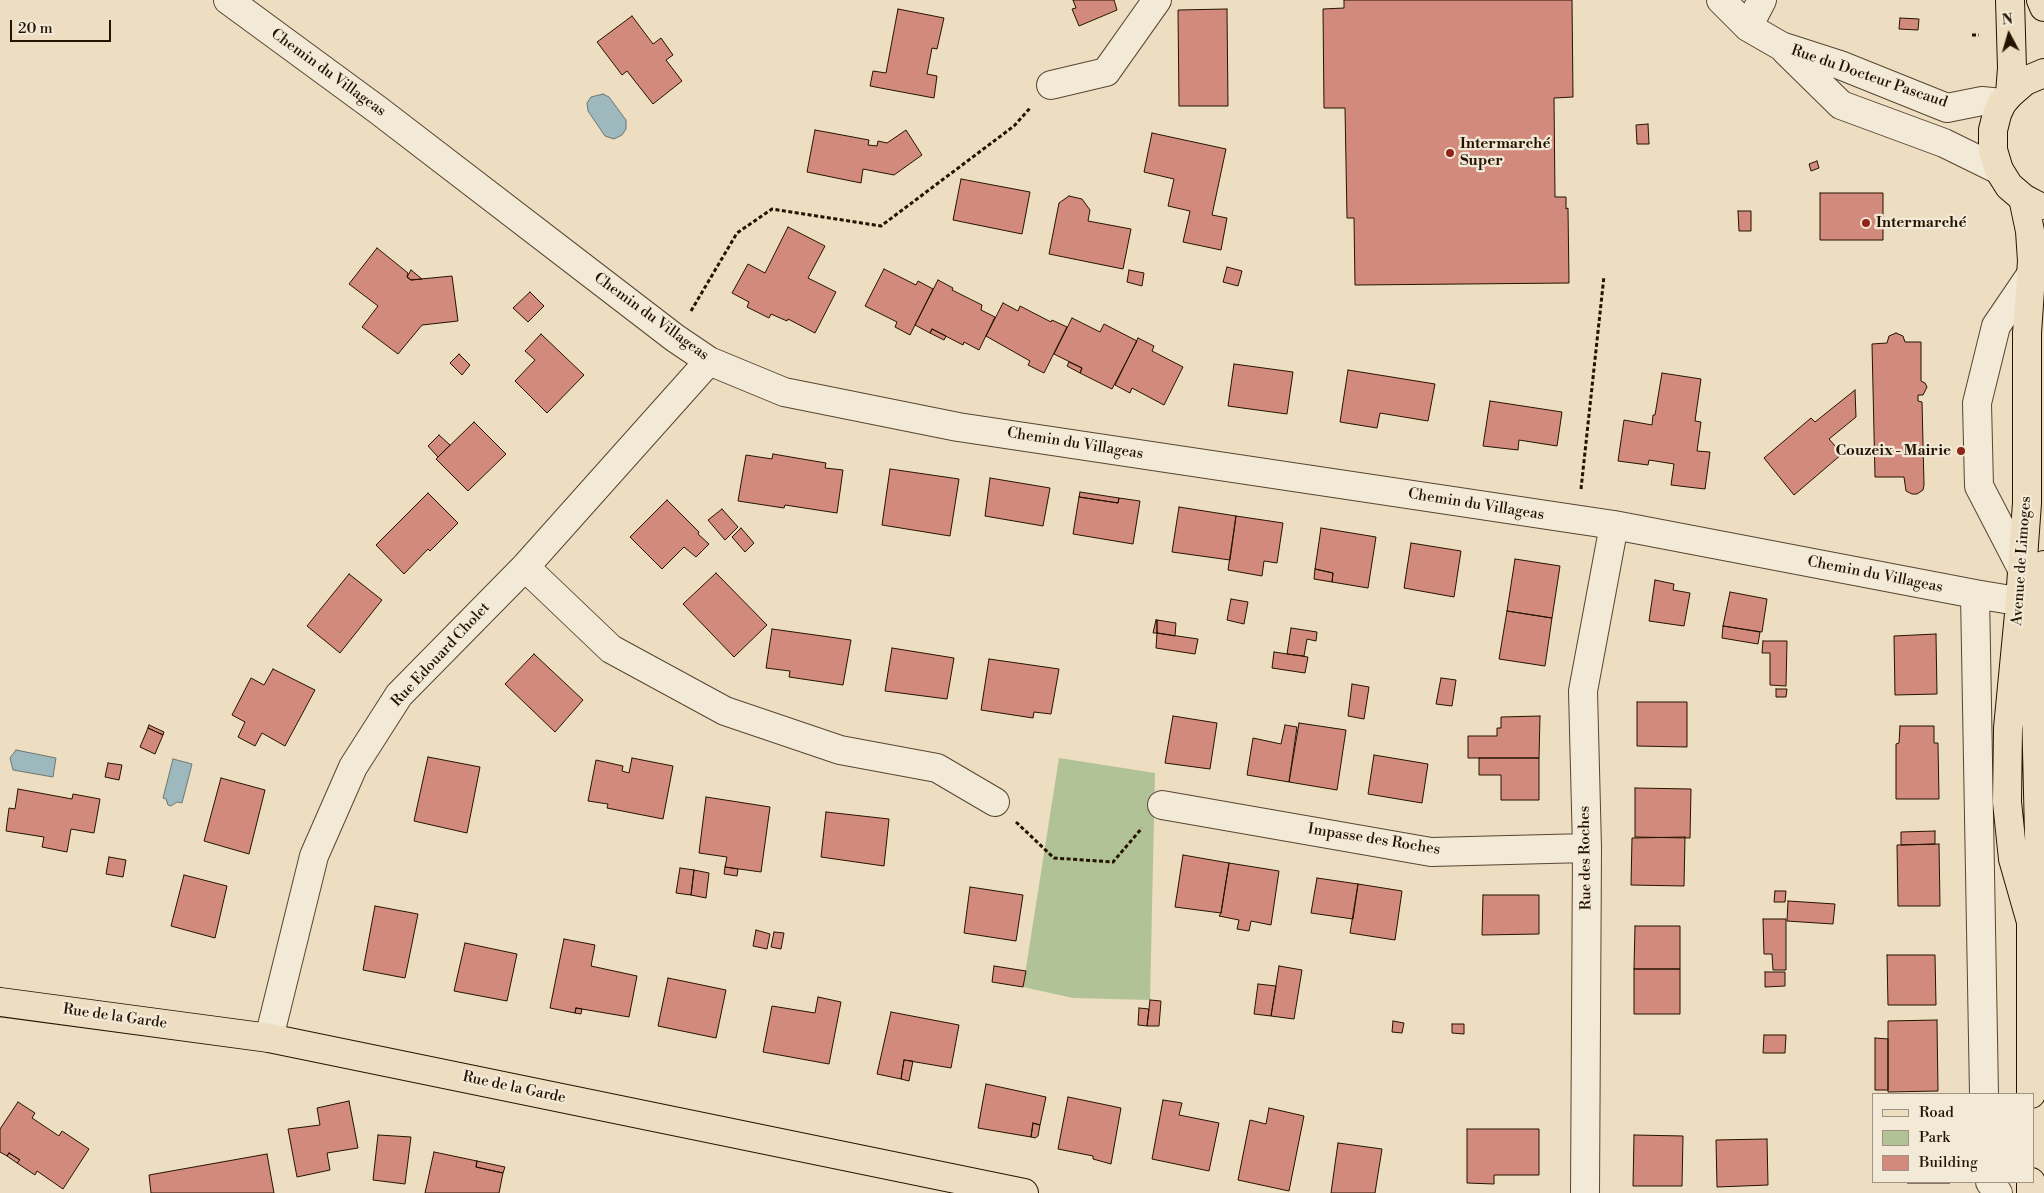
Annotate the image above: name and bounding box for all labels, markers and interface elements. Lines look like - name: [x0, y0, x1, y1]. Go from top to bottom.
- scale bar: [12, 10, 114, 42]
- north arrow: [1984, 10, 2034, 60]
- text: N: [2001, 11, 2014, 30]
- text: 20 m: [18, 19, 53, 38]
- street label: Chemin du Villageas: [267, 25, 389, 121]
- street label: Rue du Docteur Pascaud: [1788, 42, 1950, 112]
- place label: Intermarché Super: [1460, 135, 1550, 170]
- marker: Intermarché Super: [1444, 147, 1456, 159]
- place label: Intermarché: [1876, 214, 1966, 232]
- marker: Intermarché: [1860, 217, 1872, 229]
- street label: Chemin du Villageas: [590, 269, 712, 365]
- street label: Chemin du Villageas: [1006, 424, 1144, 464]
- place label: Couzeix - Mairie: [1835, 442, 1951, 460]
- marker: Couzeix - Mairie: [1955, 445, 1967, 457]
- street label: Chemin du Villageas: [1407, 485, 1545, 525]
- street label: Avenue de Limoges: [2008, 496, 2036, 626]
- street label: Chemin du Villageas: [1806, 553, 1944, 597]
- street label: Rue Edouard Cholet: [388, 599, 494, 711]
- street label: Rue des Roches: [1576, 806, 1596, 910]
- street label: Impasse des Roches: [1307, 821, 1441, 859]
- street label: Rue de la Garde: [62, 1001, 168, 1033]
- street label: Rue de la Garde: [461, 1068, 567, 1108]
- legend: [1872, 1093, 2034, 1183]
- text: Road: [1919, 1103, 1954, 1122]
- text: Park: [1919, 1128, 1950, 1147]
- text: Building: [1919, 1153, 1978, 1172]

